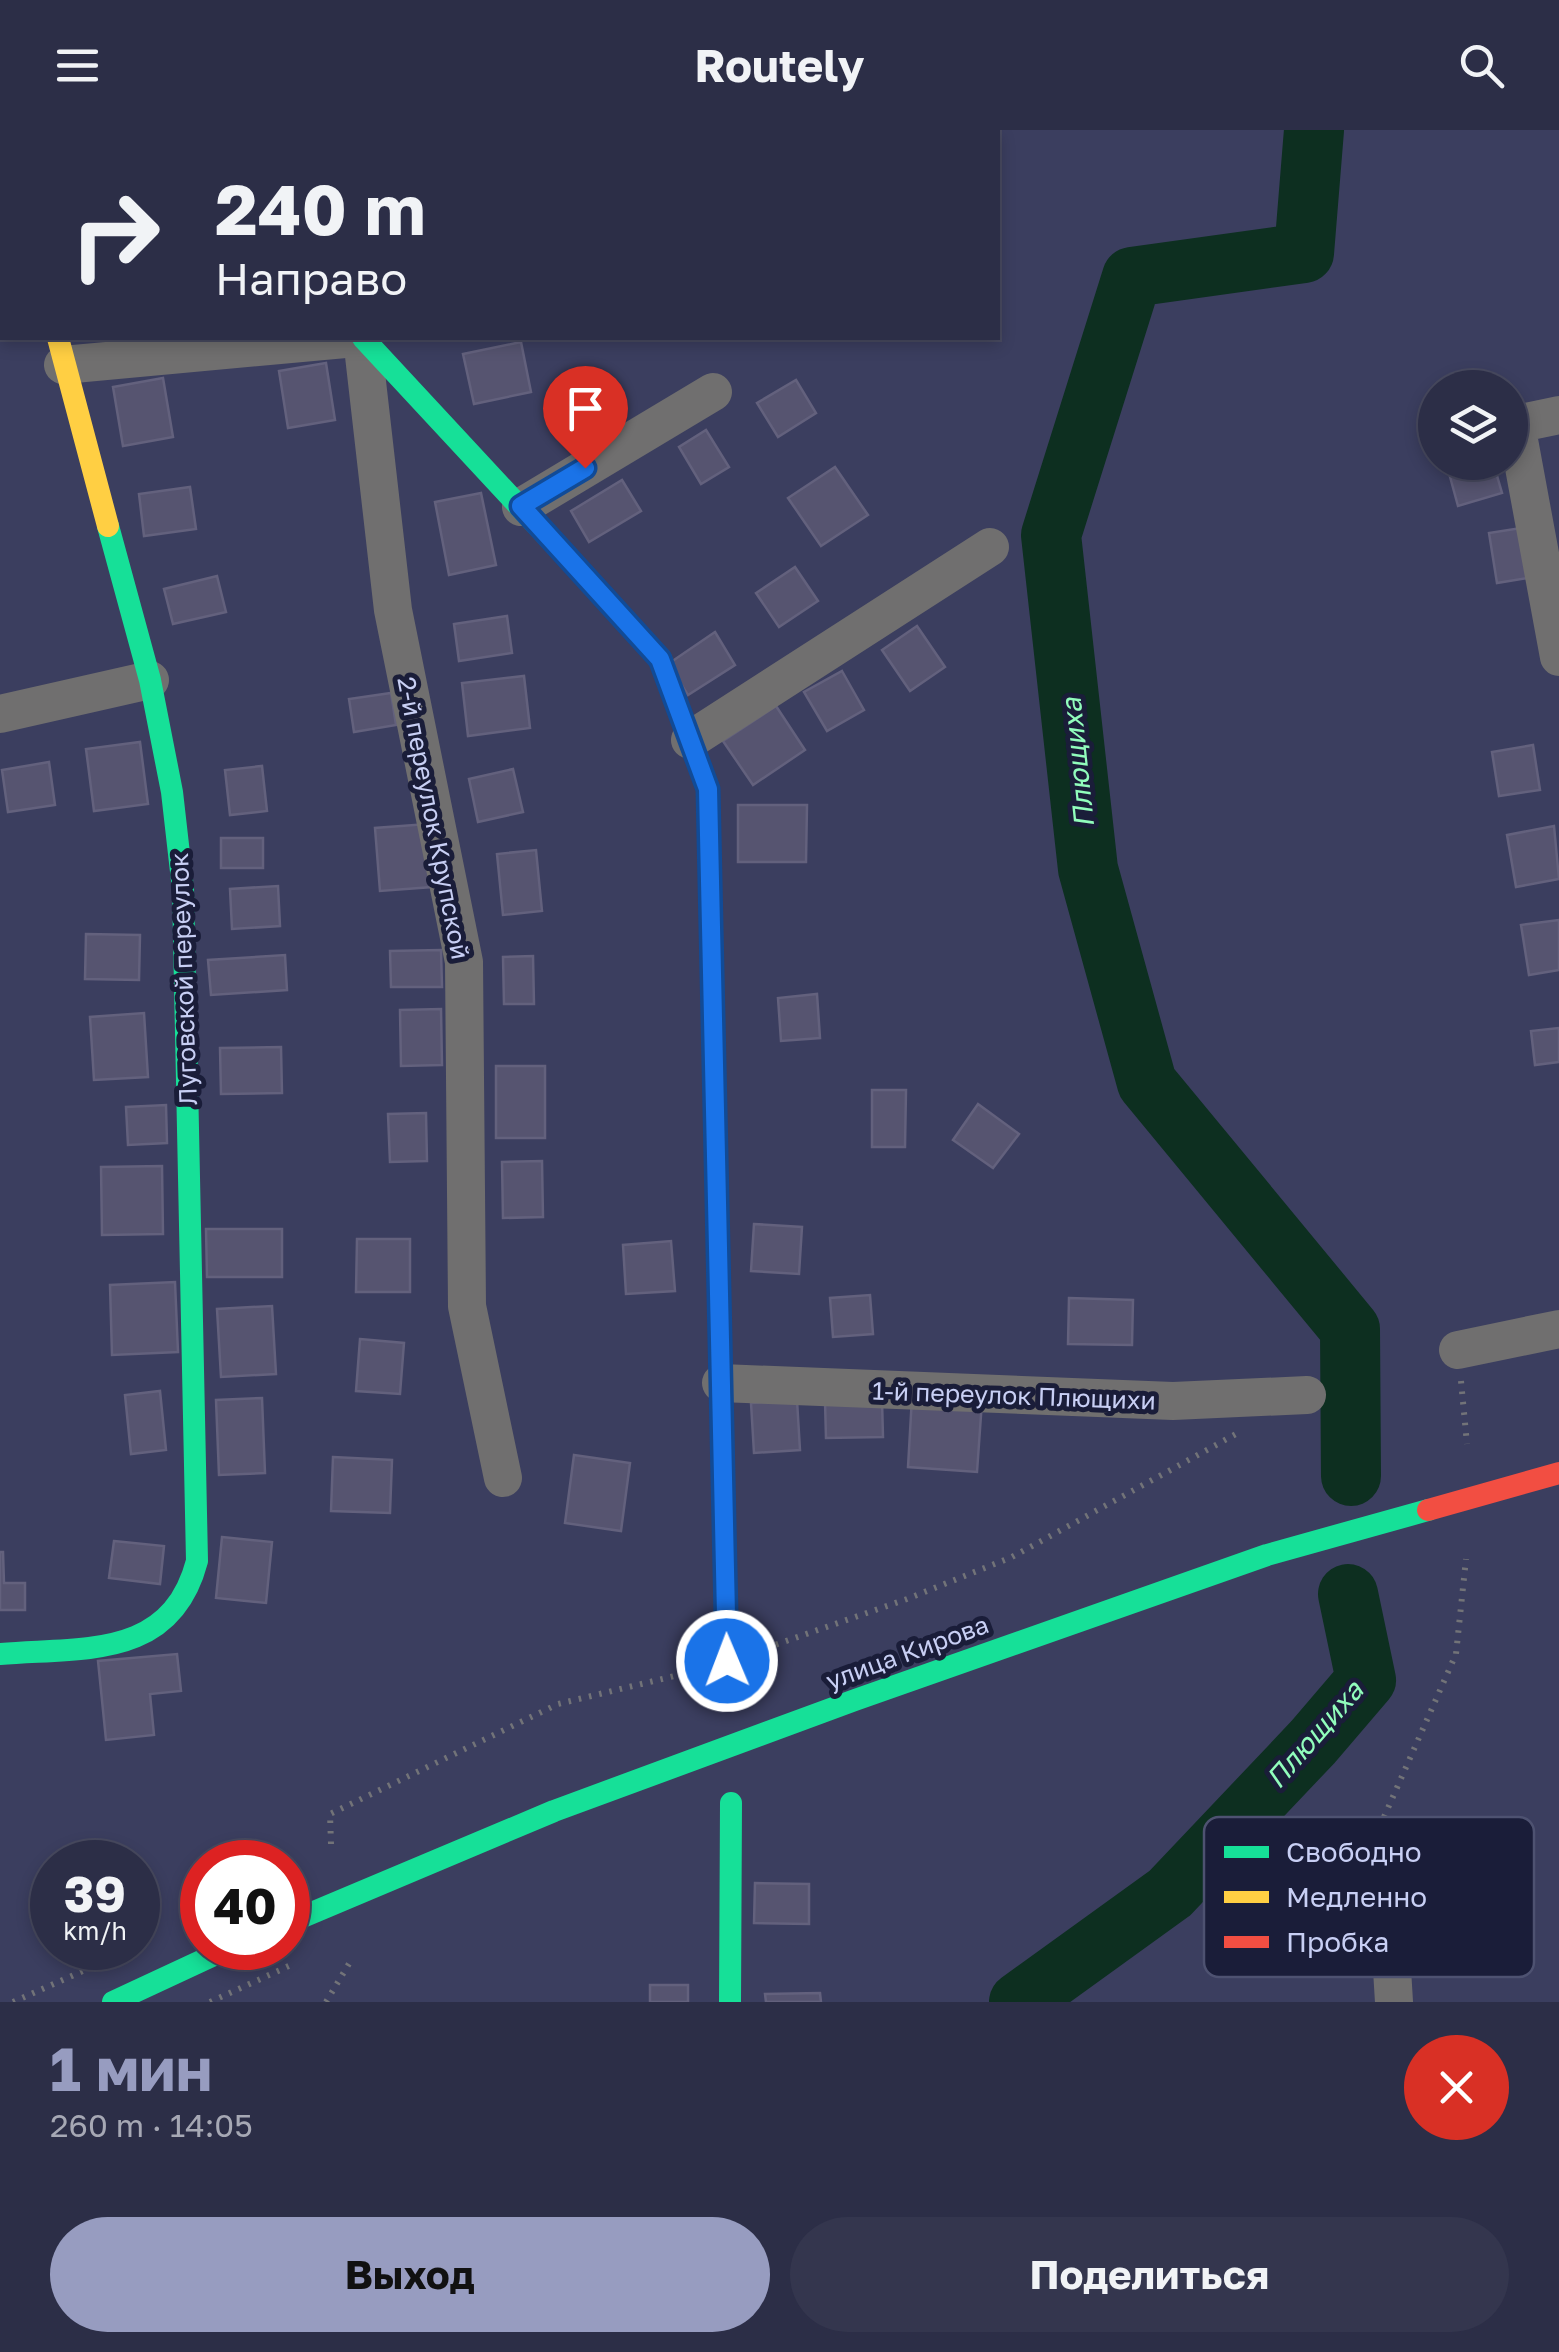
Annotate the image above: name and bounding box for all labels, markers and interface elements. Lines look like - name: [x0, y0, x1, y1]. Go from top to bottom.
- icon: menu: [50, 38, 105, 93]
- text: Routely: [694, 38, 865, 92]
- icon: search: [1454, 38, 1509, 93]
- text: 240 m: [215, 166, 426, 250]
- icon: right: [50, 170, 180, 300]
- text: Направо: [215, 251, 407, 305]
- pin: [543, 366, 628, 469]
- map controls: [1418, 370, 1528, 480]
- button: layers: [1418, 370, 1528, 480]
- icon: arrive: [558, 381, 613, 436]
- street label: 2-й переулок Крупской: [391, 674, 477, 962]
- water label: Плющиха: [1054, 695, 1100, 830]
- street label: Луговской переулок: [163, 852, 203, 1106]
- street label: 1-й переулок Плющихи: [872, 1375, 1156, 1415]
- street label: улица Кирова: [821, 1608, 993, 1696]
- position arrow: [675, 1609, 779, 1713]
- water label: Плющиха: [1259, 1673, 1370, 1794]
- legend: [1204, 1817, 1534, 1977]
- text: Свободно: [1286, 1835, 1422, 1868]
- speed limit sign: 40: [180, 1840, 310, 1970]
- text: 39: [64, 1863, 126, 1923]
- text: Медленно: [1286, 1880, 1427, 1913]
- text: km/h: [63, 1915, 127, 1946]
- text: Пробка: [1286, 1925, 1389, 1958]
- text: 1 мин: [50, 2032, 212, 2104]
- button: close: [1404, 2035, 1509, 2140]
- text: 260 m · 14:05: [50, 2106, 253, 2144]
- button: Выход: [50, 2217, 770, 2332]
- button: Поделиться: [790, 2217, 1509, 2332]

